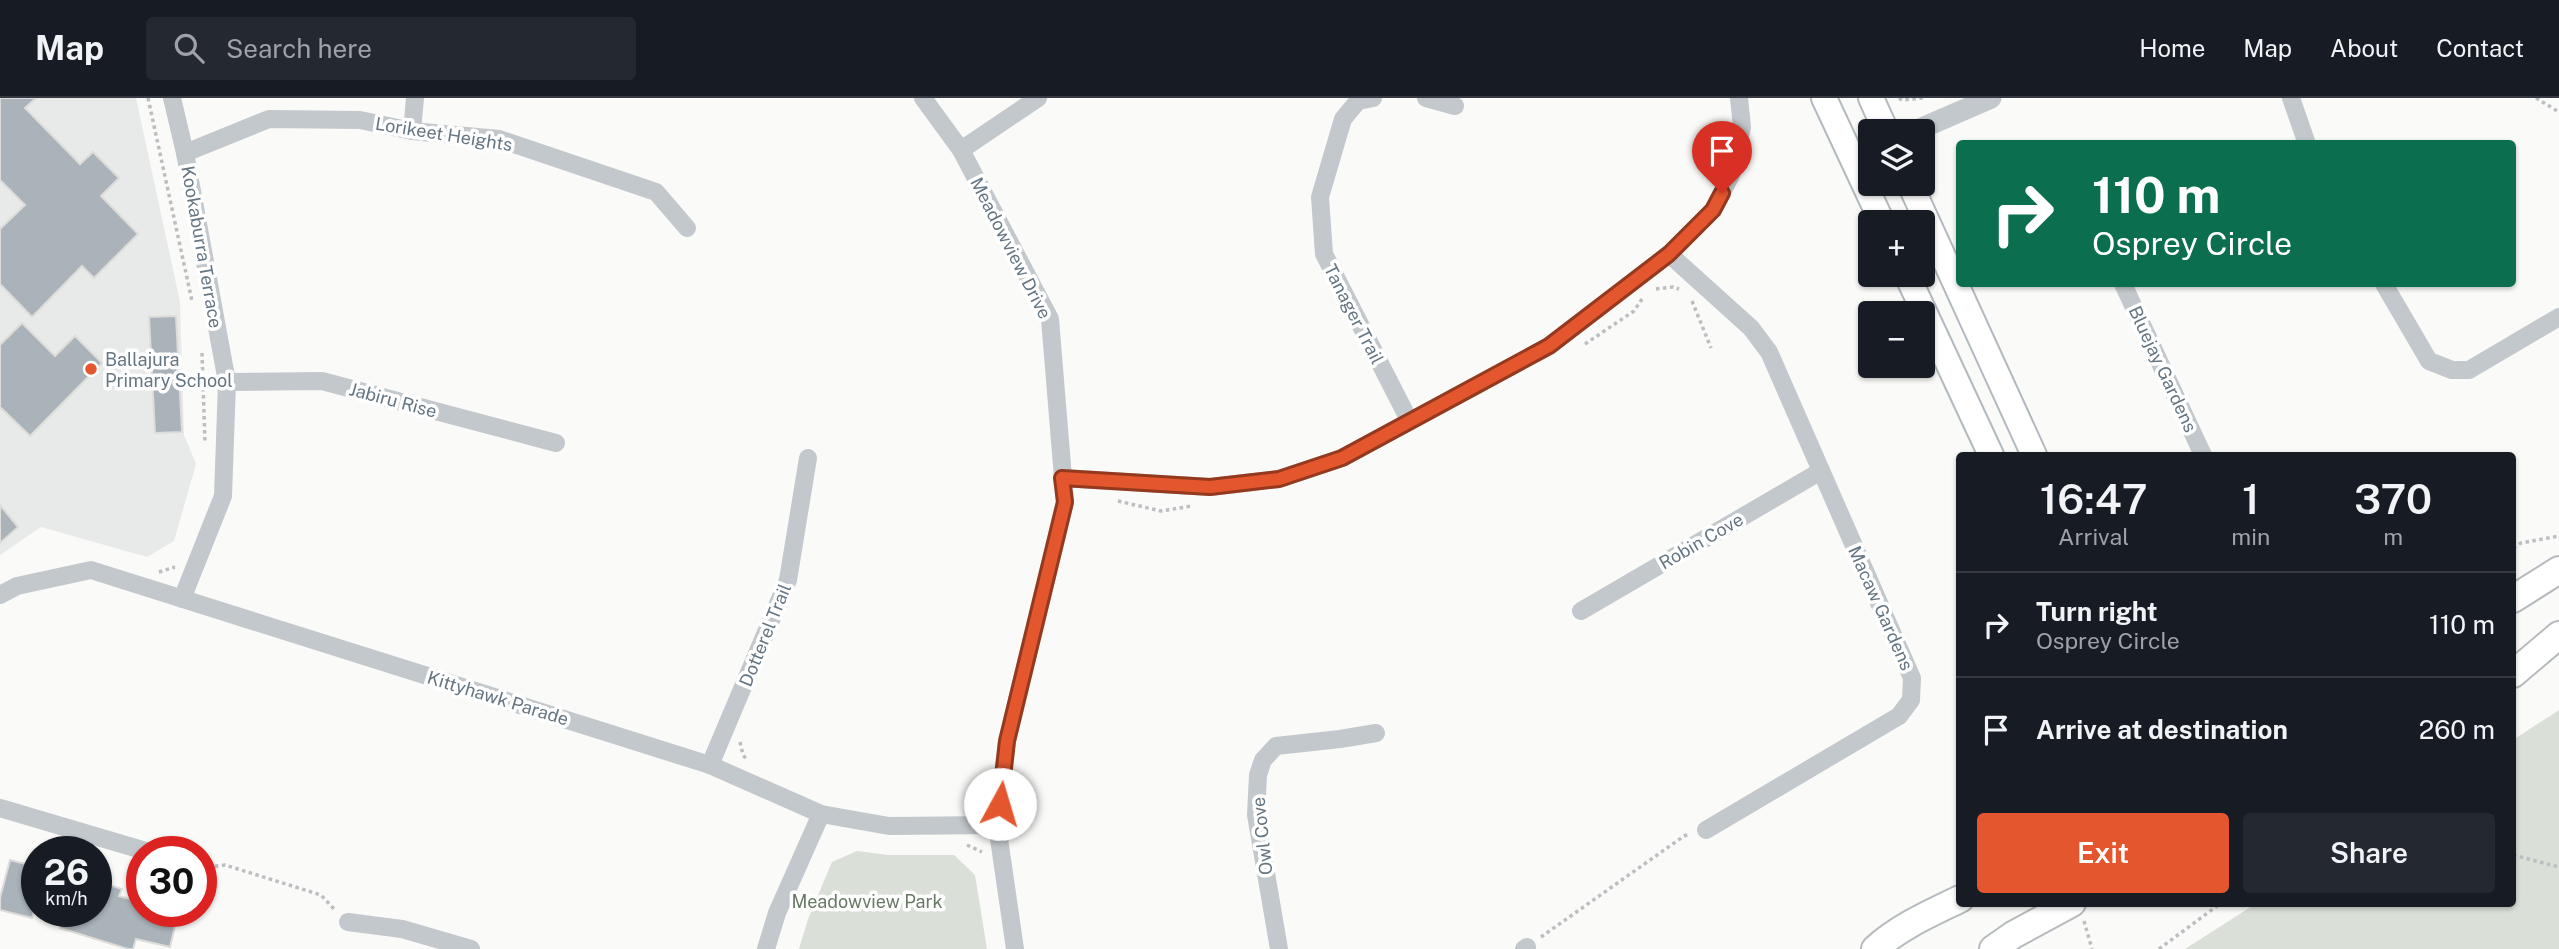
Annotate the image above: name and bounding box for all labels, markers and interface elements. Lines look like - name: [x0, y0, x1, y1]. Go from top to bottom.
- search box: [146, 17, 636, 80]
- text: Map: [35, 29, 104, 67]
- icon: search: [170, 29, 208, 67]
- text: Search here: [226, 33, 372, 64]
- text: Home: [2139, 34, 2205, 62]
- text: Map: [2243, 34, 2292, 62]
- text: About: [2330, 34, 2398, 62]
- text: Contact: [2436, 34, 2524, 62]
- street label: Lorikeet Heights: [374, 113, 514, 155]
- map controls: [1858, 119, 1935, 378]
- button: layers: [1858, 119, 1935, 196]
- pin: [1692, 121, 1752, 193]
- icon: arrive: [1703, 132, 1741, 170]
- street label: Kookaburra Terrace: [177, 164, 227, 330]
- text: 110 m: [2092, 166, 2220, 224]
- icon: right: [1977, 168, 2068, 259]
- street label: Meadowview Drive: [966, 174, 1056, 322]
- button: +: [1858, 210, 1935, 287]
- text: Osprey Circle: [2092, 225, 2292, 262]
- street label: Tanager Trail: [1320, 261, 1388, 367]
- button: −: [1858, 301, 1935, 378]
- street label: Bluejay Gardens: [2125, 303, 2201, 435]
- place label: Ballajura Primary School: [105, 349, 233, 391]
- marker: Ballajura Primary School: [83, 361, 99, 377]
- street label: Jabiru Rise: [347, 378, 439, 422]
- text: 16:47: [2040, 474, 2147, 523]
- text: 1: [2242, 474, 2260, 523]
- text: 370: [2354, 474, 2432, 523]
- street label: Robin Cove: [1655, 509, 1747, 573]
- text: Arrival: [2058, 523, 2129, 550]
- text: min: [2231, 523, 2270, 550]
- text: m: [2383, 523, 2403, 550]
- street label: Macaw Gardens: [1844, 543, 1918, 673]
- street label: Dotterel Trail: [735, 581, 795, 689]
- text: Turn right: [2036, 596, 2158, 627]
- icon: right: [1977, 606, 2015, 644]
- text: 110 m: [2429, 609, 2495, 640]
- text: Osprey Circle: [2036, 627, 2180, 654]
- street label: Kittyhawk Parade: [425, 666, 571, 730]
- icon: arrive: [1977, 711, 2015, 749]
- text: Arrive at destination: [2036, 714, 2288, 745]
- text: 260 m: [2419, 714, 2495, 745]
- position arrow: [963, 767, 1037, 841]
- street label: Owl Cove: [1247, 796, 1277, 876]
- button: Exit: [1977, 813, 2229, 893]
- button: Share: [2243, 813, 2495, 893]
- speed limit sign: 30: [126, 836, 217, 927]
- text: 26: [44, 852, 89, 893]
- text: km/h: [45, 888, 88, 909]
- park label: Meadowview Park: [791, 891, 943, 912]

